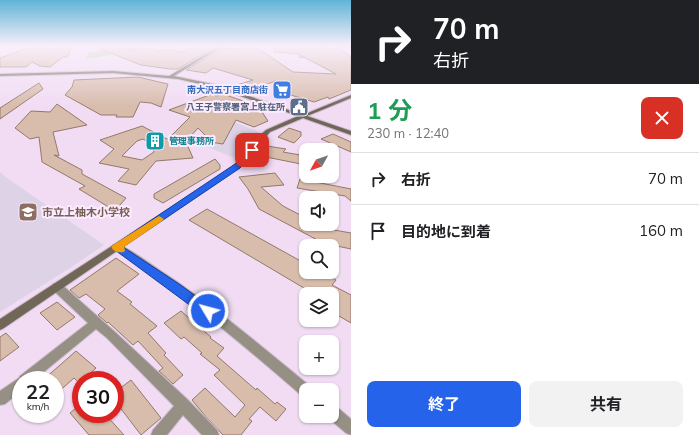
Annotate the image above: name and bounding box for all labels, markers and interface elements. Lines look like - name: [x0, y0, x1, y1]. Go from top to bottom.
- text: 70 m: [433, 11, 499, 46]
- icon: right: [367, 16, 419, 68]
- text: 右折: [433, 49, 469, 72]
- supermarket icon: 南大沢五丁目商店街: [271, 79, 293, 101]
- place label: 南大沢五丁目商店街: [187, 84, 268, 95]
- text: 1 分: [367, 95, 412, 125]
- public building icon: 八王子警察署宮上駐在所: [288, 96, 310, 118]
- button: close: [641, 97, 683, 139]
- place label: 八王子警察署宮上駐在所: [186, 101, 285, 112]
- text: 230 m · 12:40: [367, 125, 449, 141]
- building icon: 管理事務所: [144, 130, 166, 152]
- pin: [235, 133, 269, 167]
- place label: 管理事務所: [169, 135, 214, 146]
- icon: arrive: [241, 139, 263, 161]
- north arrow: [299, 143, 339, 183]
- map controls: [299, 143, 339, 423]
- icon: right: [367, 168, 389, 190]
- text: 70 m: [648, 169, 683, 188]
- text: 右折: [401, 170, 431, 189]
- button: sound: [299, 191, 339, 231]
- school or university icon: 市立上柚木小学校: [17, 201, 39, 223]
- place label: 市立上柚木小学校: [42, 205, 130, 219]
- icon: arrive: [367, 220, 389, 242]
- text: 160 m: [639, 221, 683, 240]
- text: 目的地に到着: [401, 222, 491, 241]
- button: search: [299, 239, 339, 279]
- button: layers: [299, 287, 339, 327]
- position arrow: [187, 290, 229, 332]
- button: +: [299, 335, 339, 375]
- speed limit sign: 30: [72, 371, 124, 423]
- text: 22: [26, 379, 50, 404]
- button: 終了: [367, 381, 521, 427]
- button: 共有: [529, 381, 683, 427]
- button: −: [299, 383, 339, 423]
- text: km/h: [27, 400, 49, 413]

